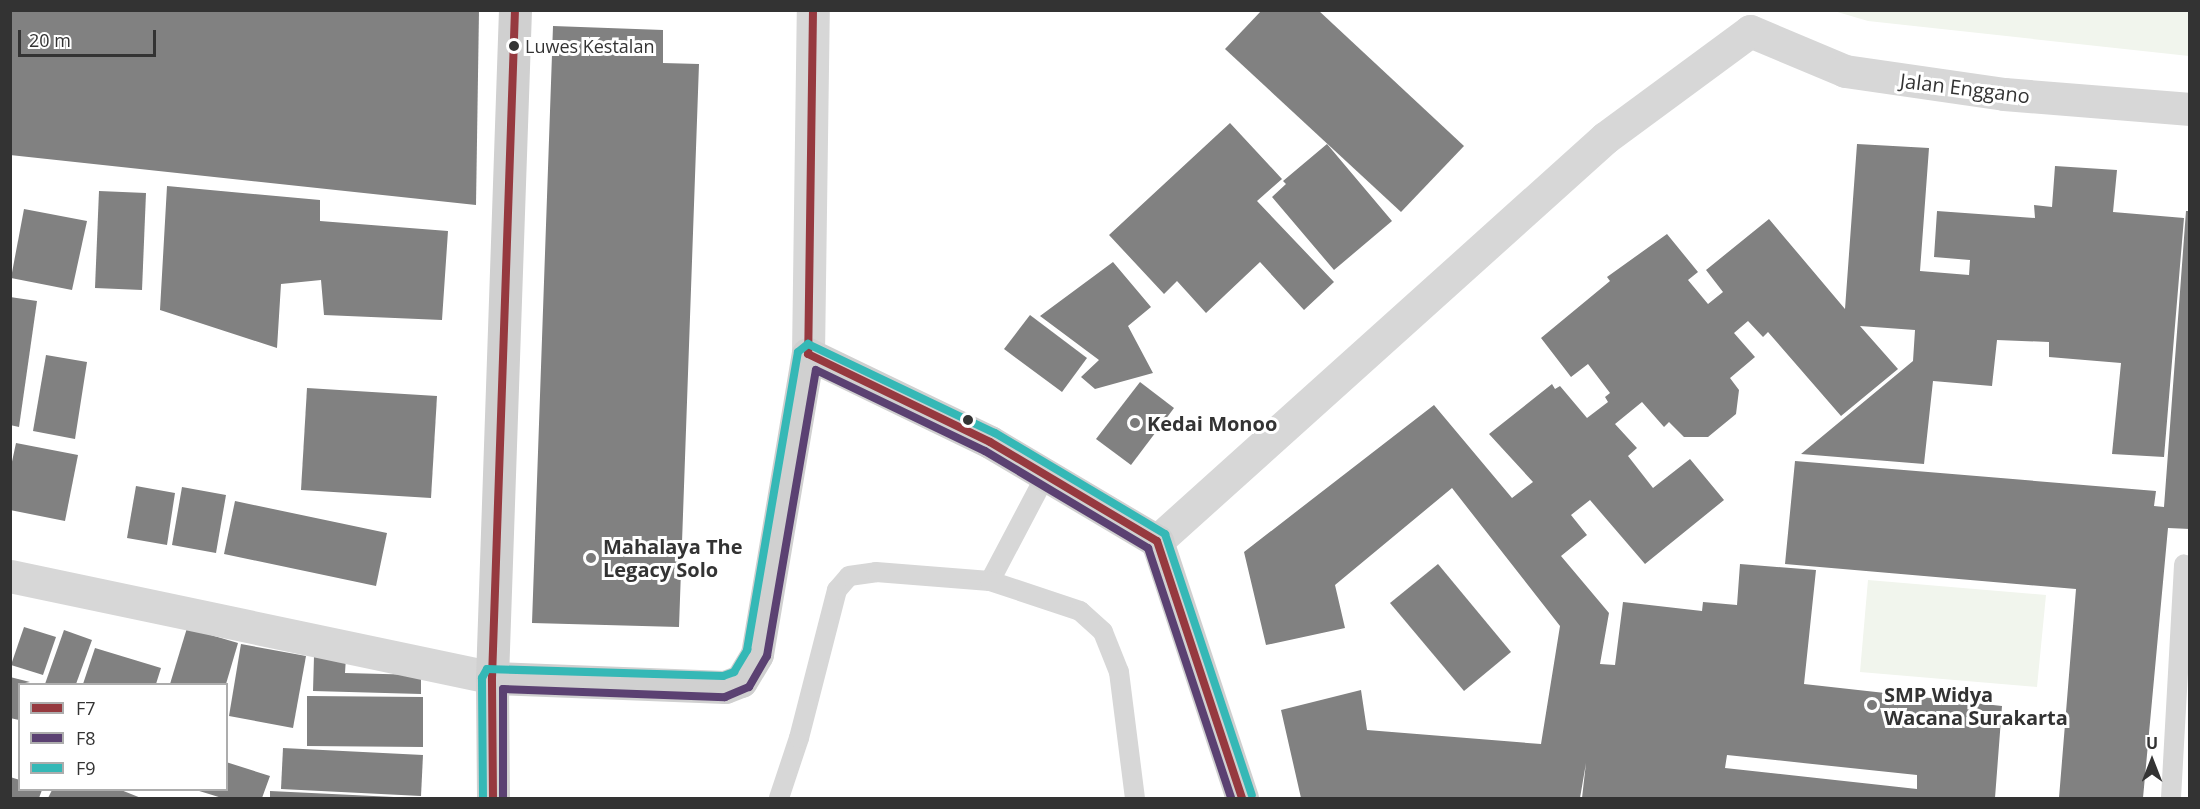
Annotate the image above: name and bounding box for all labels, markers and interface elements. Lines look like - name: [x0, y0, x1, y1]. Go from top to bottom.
- scale bar: [21, 18, 159, 56]
- text: 20 m: [29, 28, 71, 52]
- place label: Luwes Kestalan: [525, 35, 654, 57]
- marker: Luwes Kestalan: [508, 40, 520, 52]
- street label: Jalan Enggano: [1899, 68, 2031, 108]
- place label: Kedai Monoo: [1147, 411, 1277, 435]
- unlabelled marker: [962, 414, 974, 426]
- marker: Kedai Monoo: [1128, 416, 1142, 430]
- place label: Mahalaya The Legacy Solo: [603, 534, 743, 581]
- marker: Mahalaya The Legacy Solo: [584, 551, 598, 565]
- place label: SMP Widya Wacana Surakarta: [1884, 682, 2068, 729]
- legend: [18, 683, 228, 791]
- text: F7: [76, 696, 96, 720]
- marker: SMP Widya Wacana Surakarta: [1865, 698, 1879, 712]
- text: F8: [76, 726, 96, 750]
- north arrow: [2122, 731, 2182, 791]
- text: U: [2146, 732, 2158, 754]
- text: F9: [76, 756, 96, 780]

